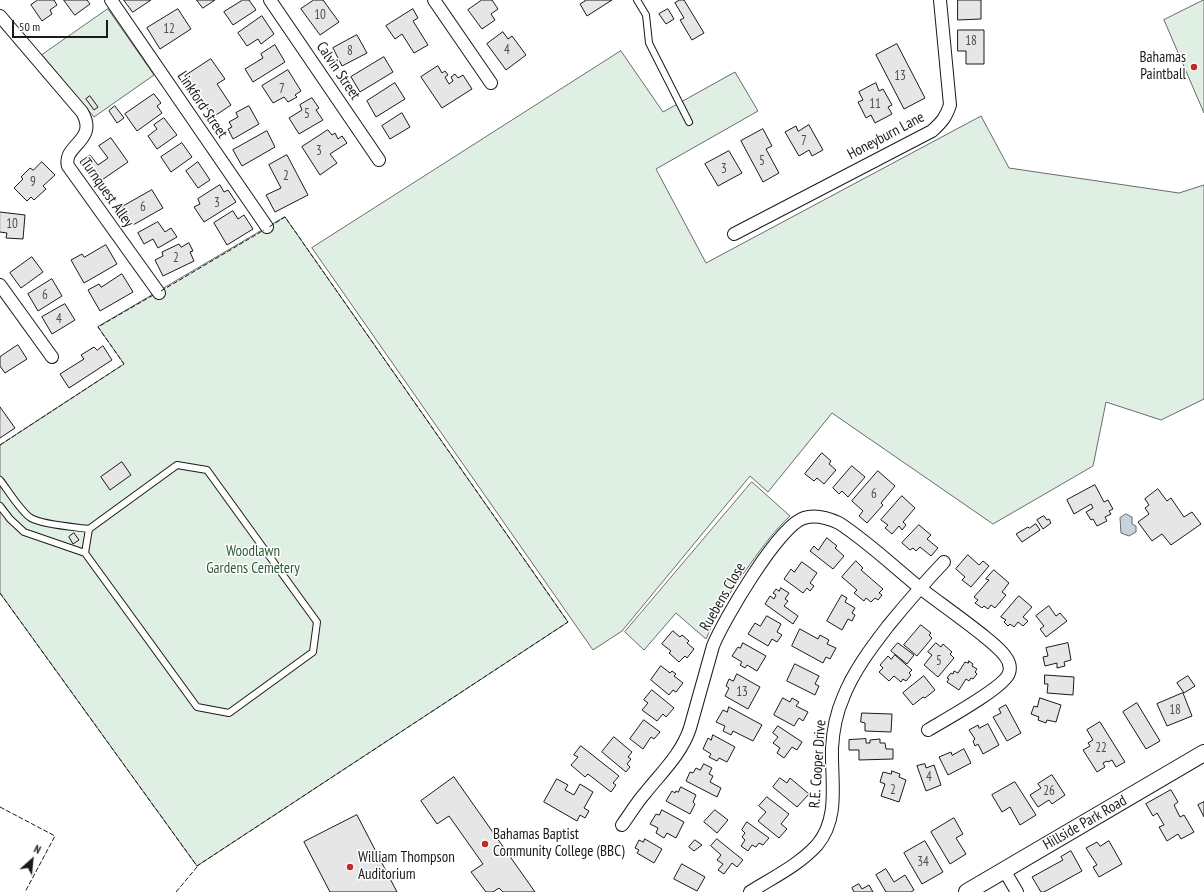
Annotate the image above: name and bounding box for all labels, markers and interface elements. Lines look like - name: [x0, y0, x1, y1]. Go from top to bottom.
- house number: 10: [314, 7, 326, 23]
- scale bar: [14, 12, 110, 38]
- text: 50 m: [19, 19, 40, 34]
- house number: 12: [163, 21, 175, 37]
- house number: 18: [965, 33, 977, 49]
- street label: Calvin Street: [312, 39, 364, 103]
- house number: 4: [504, 42, 510, 58]
- house number: 8: [347, 43, 353, 59]
- place label: Bahamas Paintball: [1140, 49, 1186, 84]
- marker: Bahamas Paintball: [1189, 62, 1199, 72]
- street label: Linkford Street: [173, 68, 231, 142]
- house number: 13: [894, 68, 906, 84]
- house number: 7: [279, 81, 285, 97]
- house number: 11: [869, 96, 881, 112]
- house number: 5: [304, 106, 310, 122]
- street label: Honeyburn Lane: [845, 108, 927, 164]
- house number: 7: [801, 133, 807, 149]
- house number: 3: [316, 143, 322, 159]
- house number: 5: [759, 153, 765, 169]
- street label: Turnquest Alley: [77, 155, 137, 231]
- house number: 3: [721, 161, 727, 177]
- house number: 2: [283, 168, 289, 184]
- house number: 9: [30, 174, 36, 190]
- house number: 3: [214, 195, 220, 211]
- house number: 6: [140, 199, 146, 215]
- house number: 10: [6, 216, 18, 232]
- house number: 2: [173, 250, 179, 266]
- house number: 6: [42, 287, 48, 303]
- house number: 4: [56, 311, 62, 327]
- house number: 6: [871, 486, 877, 502]
- park label: Woodlawn Gardens Cemetery: [206, 543, 300, 578]
- street label: Ruebens Close: [696, 560, 750, 634]
- house number: 5: [936, 653, 942, 669]
- house number: 13: [736, 684, 748, 700]
- house number: 18: [1169, 702, 1181, 718]
- street label: R.E. Cooper Drive: [806, 719, 830, 809]
- house number: 22: [1095, 740, 1107, 756]
- house number: 4: [926, 769, 932, 785]
- house number: 2: [890, 782, 896, 798]
- house number: 26: [1043, 783, 1055, 799]
- street label: Hillside Park Road: [1040, 792, 1130, 854]
- place label: Bahamas Baptist Community College (BBC): [493, 826, 625, 861]
- marker: Bahamas Baptist Community College (BBC): [480, 839, 490, 849]
- north arrow: [12, 840, 52, 880]
- text: N: [32, 842, 43, 857]
- place label: William Thompson Auditorium: [358, 849, 455, 884]
- house number: 34: [917, 854, 929, 870]
- marker: William Thompson Auditorium: [345, 862, 355, 872]

